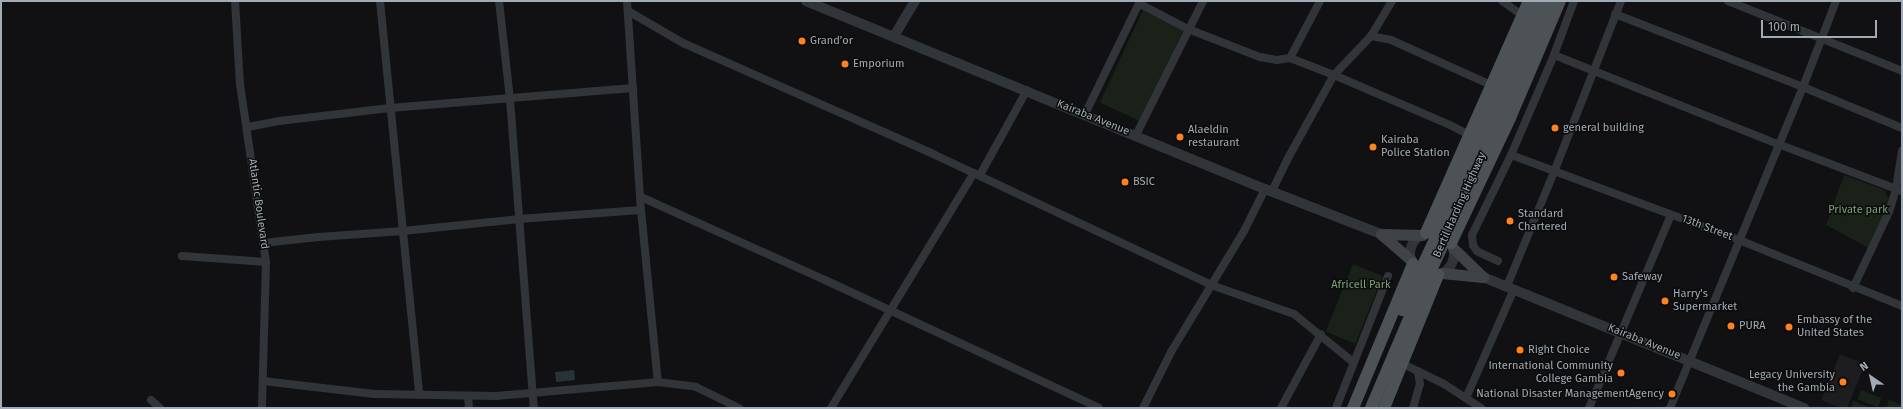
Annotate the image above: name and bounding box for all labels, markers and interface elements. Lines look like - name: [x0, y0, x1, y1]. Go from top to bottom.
- scale bar: [1763, 12, 1879, 38]
- text: 100 m: [1768, 20, 1800, 34]
- place label: Grand’or: [810, 34, 853, 48]
- marker: Grand’or: [797, 36, 807, 46]
- place label: Emporium: [853, 57, 904, 71]
- marker: Emporium: [840, 59, 850, 69]
- street label: Kairaba Avenue: [1055, 97, 1131, 139]
- place label: general building: [1563, 121, 1644, 135]
- marker: general building: [1550, 123, 1560, 133]
- place label: Alaeldin restaurant: [1188, 124, 1240, 150]
- marker: Alaeldin restaurant: [1175, 132, 1185, 142]
- place label: Kairaba Police Station: [1381, 134, 1450, 160]
- marker: Kairaba Police Station: [1368, 142, 1378, 152]
- street label: Bertil Harding Highway: [1431, 150, 1489, 260]
- street label: Atlantic Boulevard: [245, 158, 271, 250]
- place label: BSIC: [1133, 175, 1155, 189]
- marker: BSIC: [1120, 177, 1130, 187]
- park label: Private park: [1828, 203, 1888, 217]
- place label: Standard Chartered: [1518, 208, 1567, 234]
- street label: 13th Street: [1680, 212, 1734, 244]
- marker: Standard Chartered: [1505, 216, 1515, 226]
- place label: Safeway: [1622, 270, 1663, 284]
- marker: Safeway: [1609, 272, 1619, 282]
- park label: Africell Park: [1331, 278, 1391, 292]
- place label: Harry's Supermarket: [1673, 288, 1737, 314]
- marker: Harry's Supermarket: [1660, 296, 1670, 306]
- place label: Embassy of the United States: [1797, 314, 1872, 340]
- place label: PURA: [1739, 319, 1766, 333]
- street label: Kairaba Avenue: [1606, 321, 1682, 363]
- marker: PURA: [1726, 321, 1736, 331]
- marker: Embassy of the United States: [1784, 322, 1794, 332]
- place label: Right Choice: [1528, 343, 1590, 357]
- marker: Right Choice: [1515, 345, 1525, 355]
- north arrow: [1851, 357, 1891, 397]
- text: N: [1857, 359, 1871, 374]
- place label: International Community College Gambia: [1488, 360, 1613, 386]
- marker: International Community College Gambia: [1616, 368, 1626, 378]
- place label: Legacy University the Gambia: [1749, 369, 1835, 395]
- marker: Legacy University the Gambia: [1838, 377, 1848, 387]
- place label: National Disaster ManagementAgency: [1476, 387, 1664, 401]
- marker: National Disaster ManagementAgency: [1667, 389, 1677, 399]

